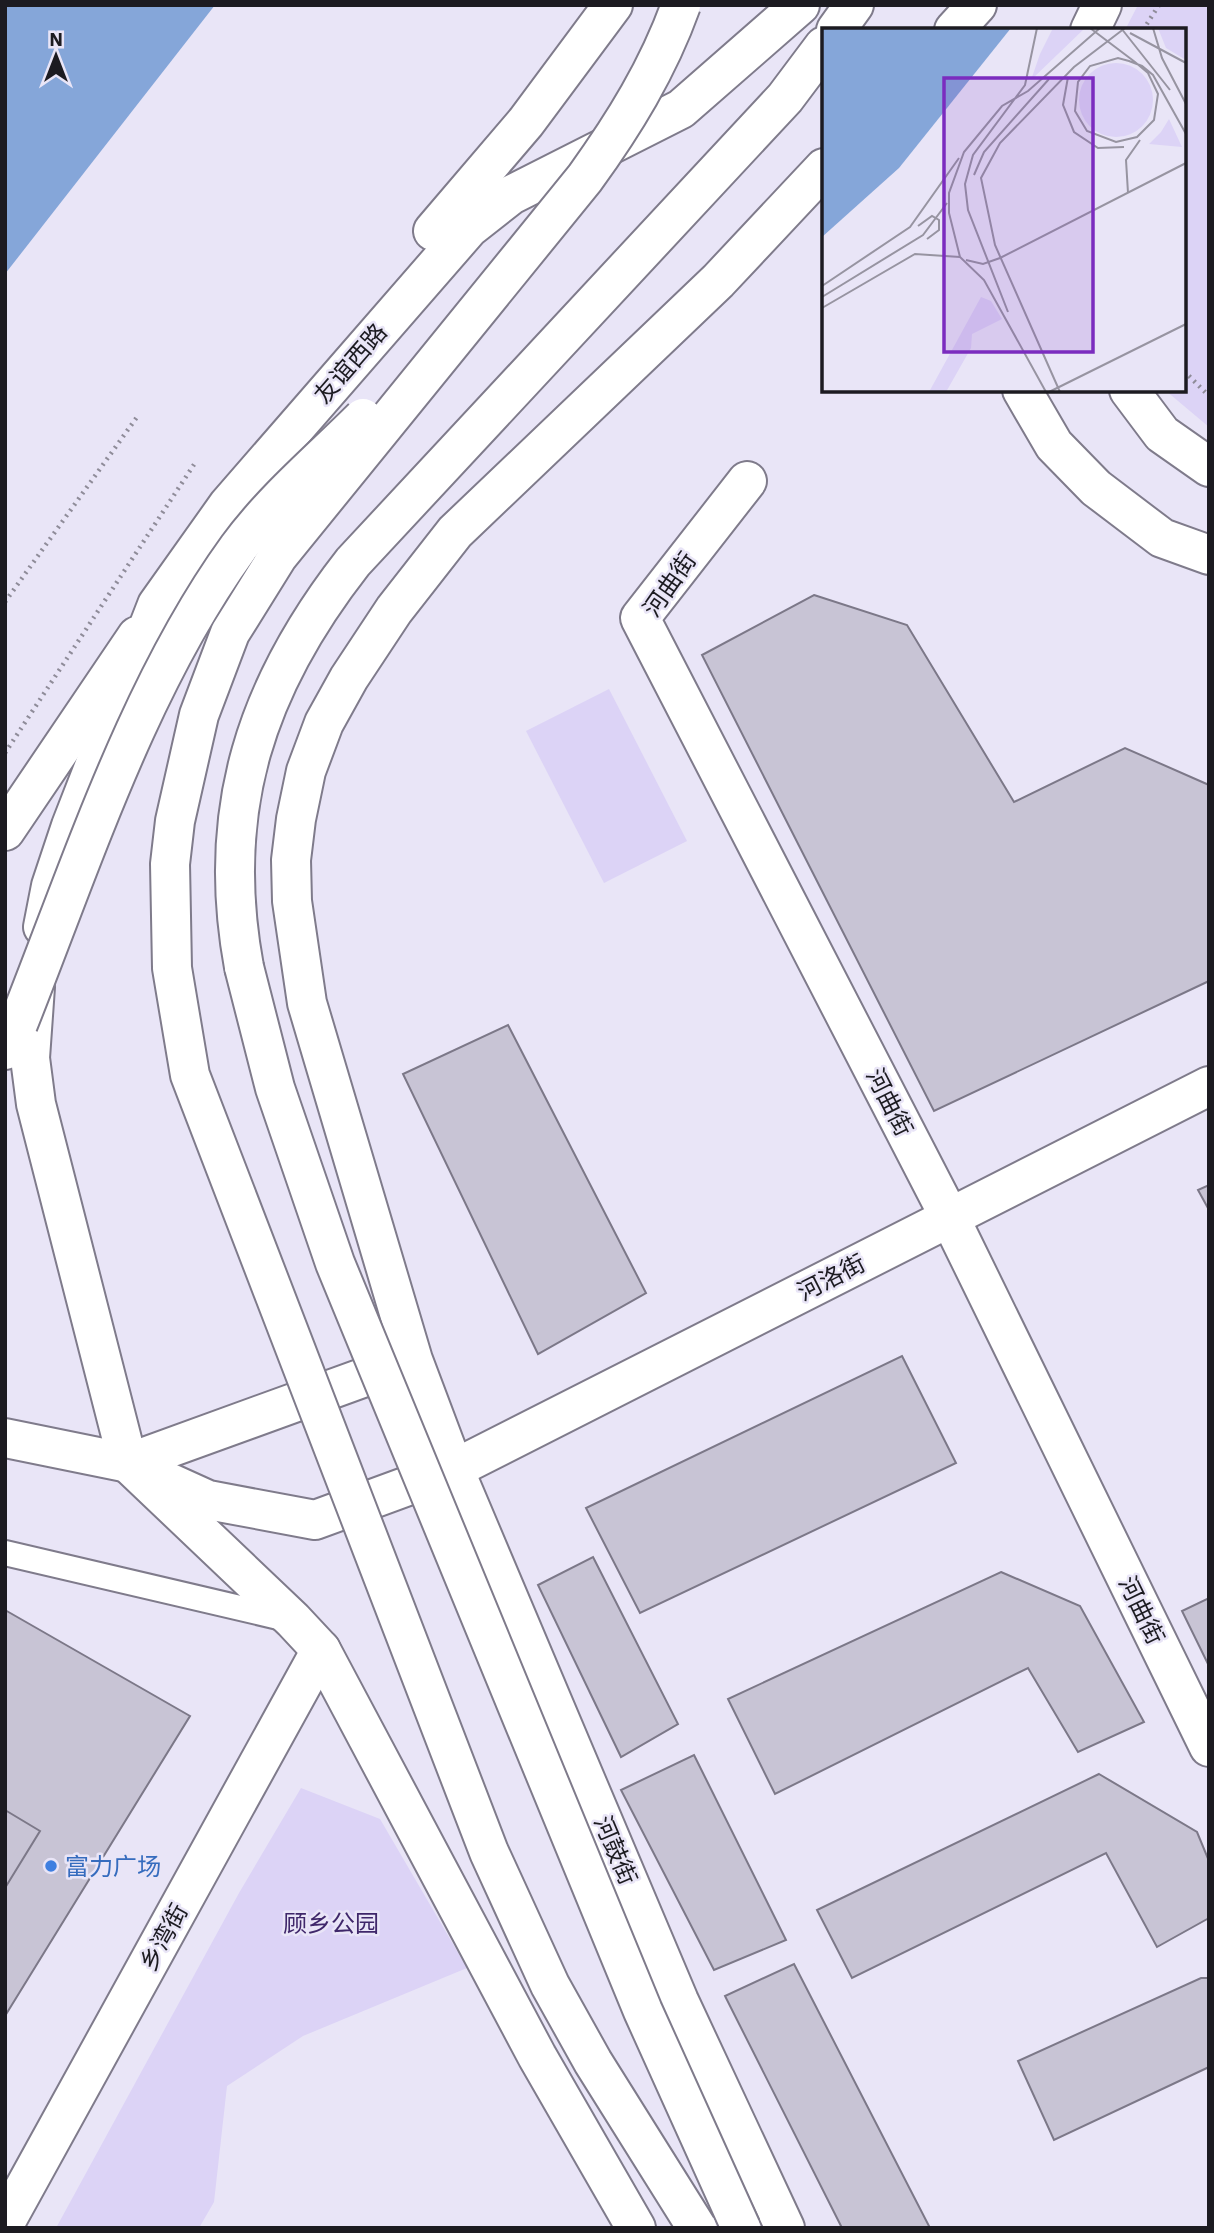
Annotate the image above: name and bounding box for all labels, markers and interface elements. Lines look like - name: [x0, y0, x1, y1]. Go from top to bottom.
- north arrow: [21, 21, 91, 91]
- text: N: [49, 27, 63, 51]
- inset map: [822, 28, 1186, 392]
- street label: 友谊西路: [306, 316, 394, 410]
- street label: 河曲街: [635, 545, 703, 623]
- street label: 河曲街: [859, 1063, 921, 1141]
- street label: 河洛街: [792, 1246, 870, 1308]
- street label: 河曲街: [1112, 1571, 1172, 1649]
- street label: 河鼓街: [587, 1811, 645, 1889]
- place label: 富力广场: [65, 1850, 161, 1882]
- marker: 富力广场: [43, 1858, 59, 1874]
- street label: 乡湾街: [132, 1898, 194, 1976]
- park label: 顾乡公园: [283, 1907, 379, 1939]

